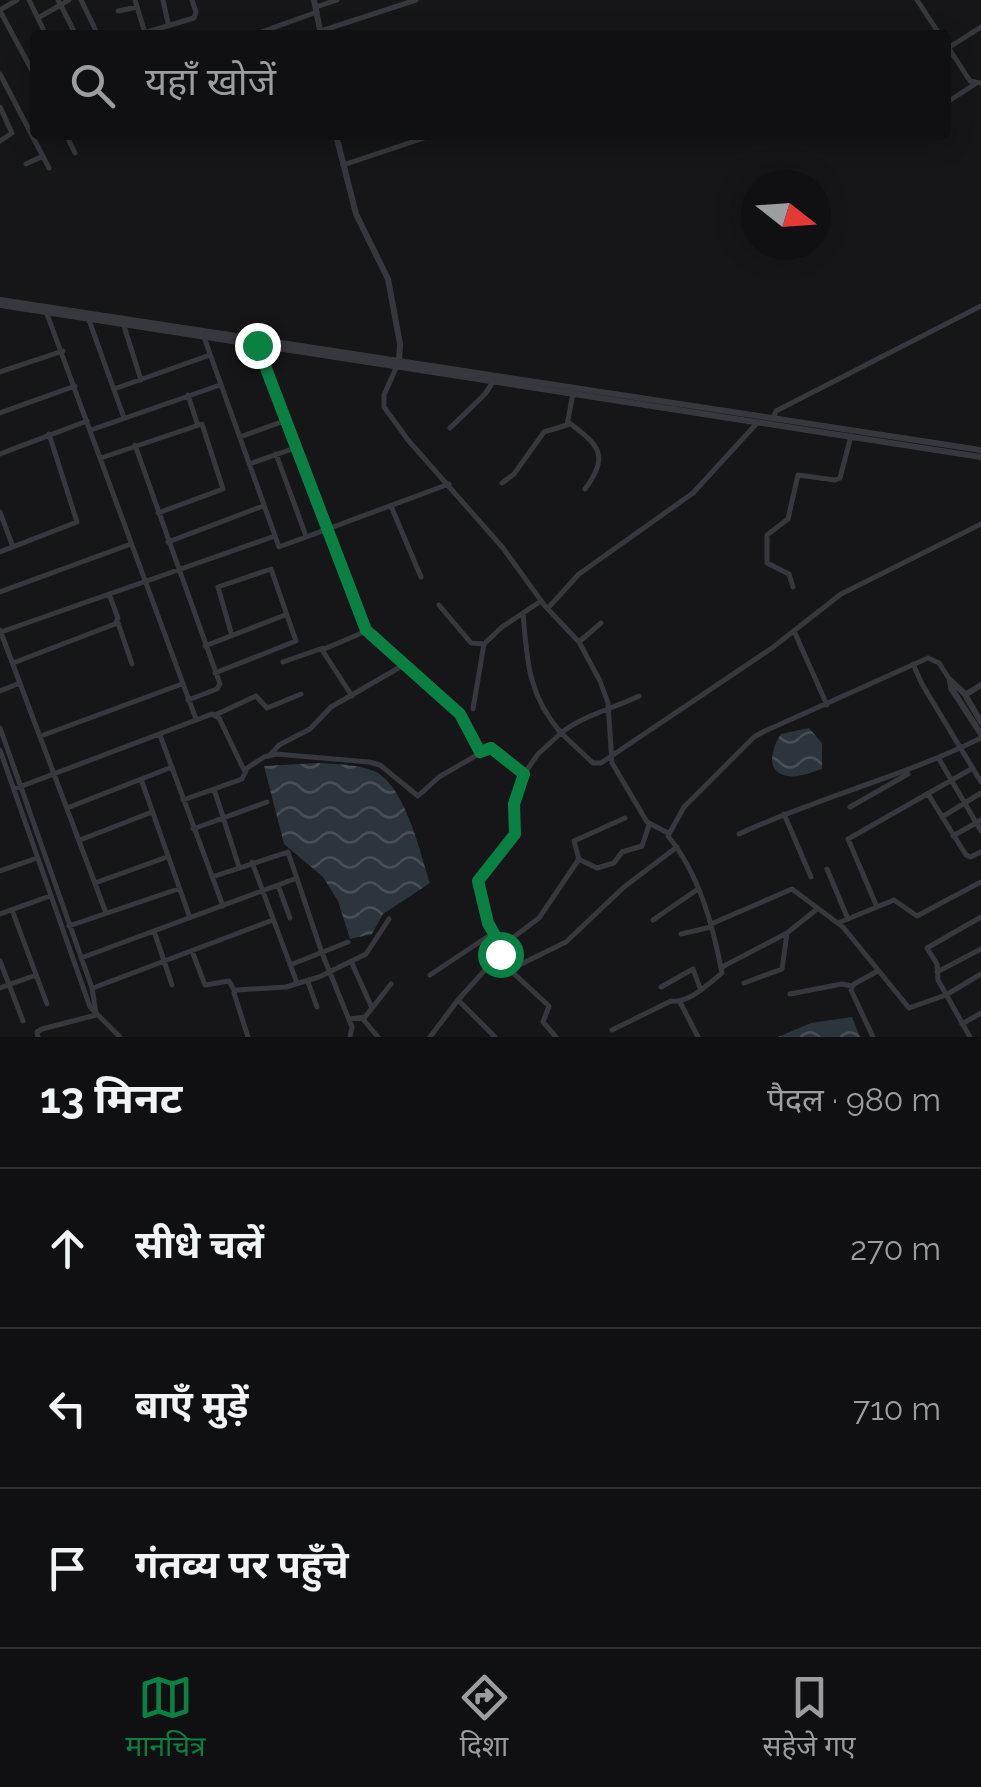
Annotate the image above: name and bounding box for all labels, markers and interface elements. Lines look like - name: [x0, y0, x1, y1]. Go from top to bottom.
- search box: [30, 30, 951, 140]
- icon: search: [65, 58, 120, 113]
- text: यहाँ खोजें: [145, 59, 276, 104]
- north arrow: [741, 170, 831, 260]
- route end: [235, 323, 281, 369]
- route start: [478, 932, 524, 978]
- text: 13 मिनट: [40, 1074, 182, 1123]
- text: पैदल · 980 m: [767, 1081, 941, 1118]
- icon: ahead: [40, 1221, 95, 1276]
- text: सीधे चलें: [135, 1222, 264, 1267]
- text: 270 m: [850, 1230, 941, 1267]
- icon: left: [40, 1381, 95, 1436]
- text: बाएँ मुड़ें: [135, 1382, 248, 1427]
- text: 710 m: [853, 1390, 941, 1427]
- icon: arrive: [40, 1541, 95, 1596]
- text: गंतव्य पर पहुँचे: [135, 1542, 349, 1587]
- tab: मानचित्र: [126, 1670, 206, 1767]
- tab: दिशा: [457, 1670, 512, 1767]
- tab: सहेजे गए: [763, 1670, 856, 1767]

